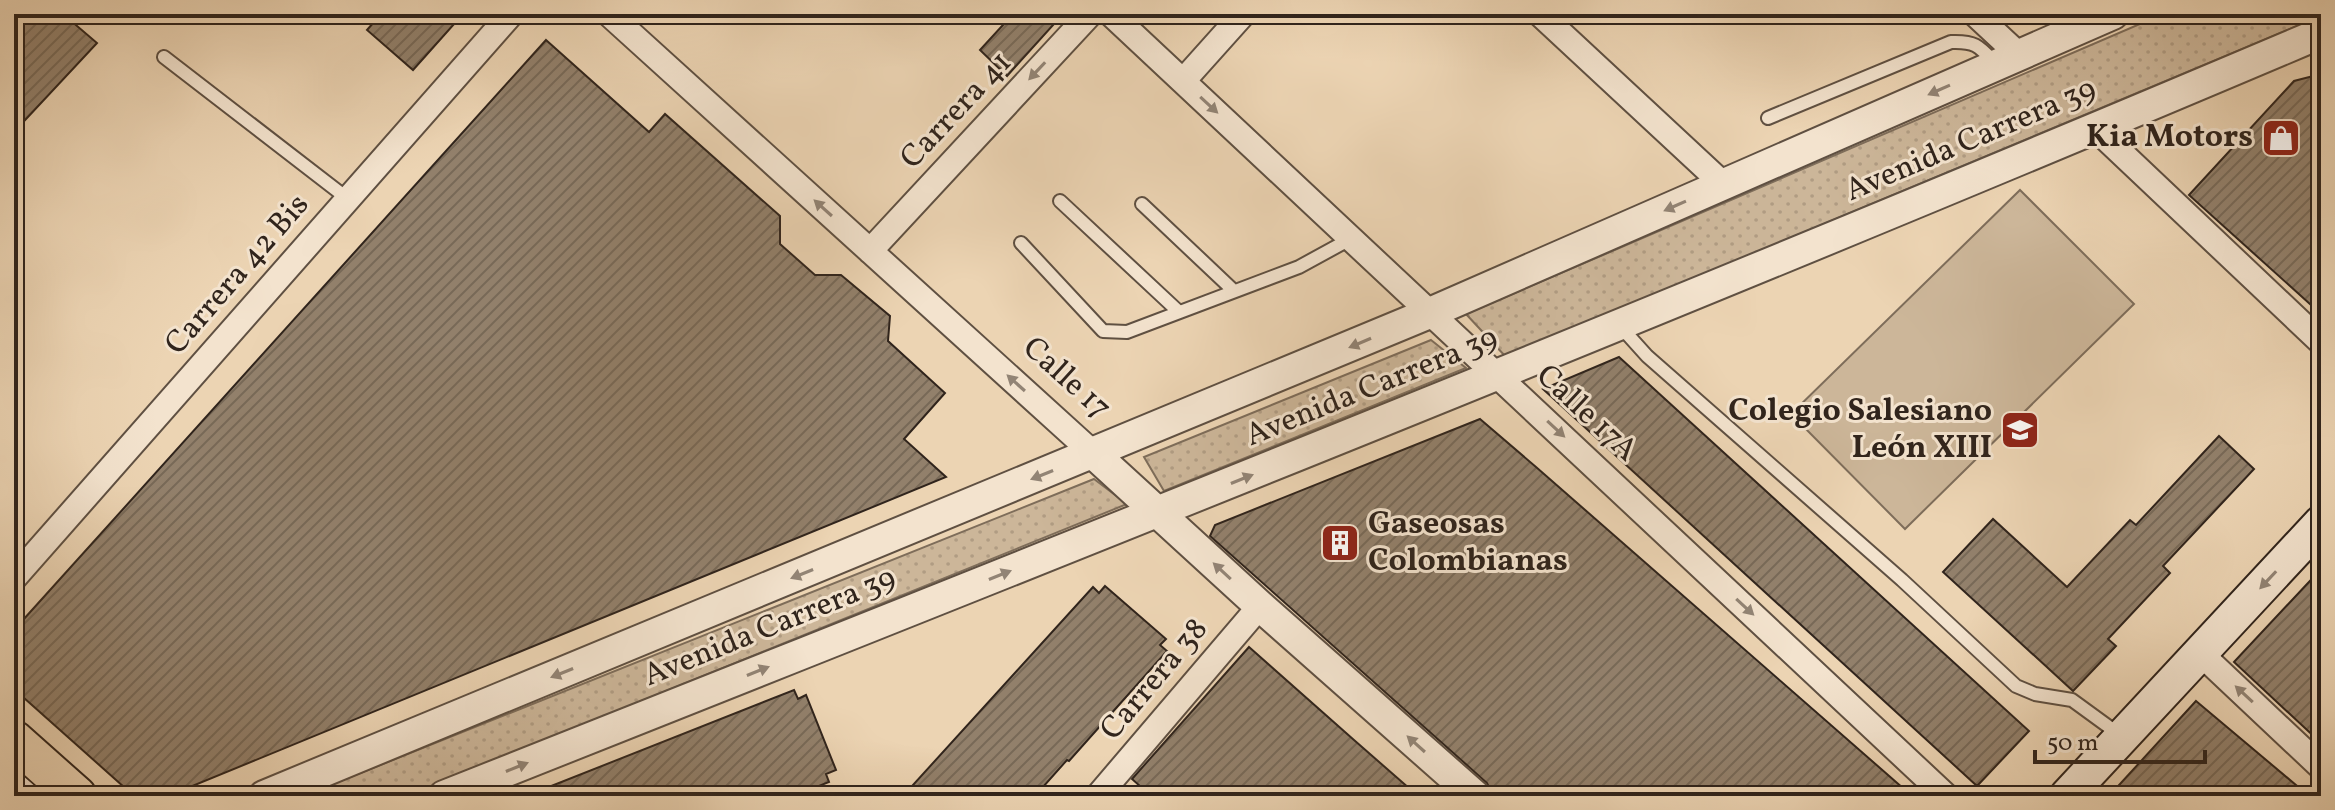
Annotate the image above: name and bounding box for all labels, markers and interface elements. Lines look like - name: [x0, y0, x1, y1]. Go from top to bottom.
- street label: Carrera 41: [891, 43, 1023, 179]
- one-way arrow: [1028, 61, 1046, 80]
- street label: Avenida Carrera 39: [1839, 68, 2103, 214]
- one-way arrow: [1927, 84, 1951, 97]
- one-way arrow: [1200, 96, 1219, 114]
- place label: Kia Motors: [2086, 116, 2253, 160]
- shop icon: Kia Motors: [2260, 117, 2302, 159]
- street label: Carrera 42 Bis: [156, 185, 320, 365]
- one-way arrow: [814, 199, 833, 217]
- one-way arrow: [1663, 199, 1687, 212]
- street label: Avenida Carrera 39: [1239, 317, 1505, 459]
- street label: Calle 17: [1012, 327, 1120, 431]
- one-way arrow: [1348, 336, 1372, 349]
- street label: Calle 17A: [1525, 355, 1647, 473]
- one-way arrow: [1006, 374, 1025, 392]
- place label: Colegio Salesiano León XIII: [1728, 390, 1992, 471]
- school or university icon: Colegio Salesiano León XIII: [1999, 409, 2041, 451]
- one-way arrow: [1546, 419, 1565, 437]
- one-way arrow: [1030, 469, 1054, 482]
- one-way arrow: [1230, 472, 1254, 485]
- place label: Gaseosas Colombianas: [1368, 503, 1568, 584]
- building icon: Gaseosas Colombianas: [1319, 522, 1361, 564]
- street label: Avenida Carrera 39: [637, 557, 903, 699]
- one-way arrow: [1213, 563, 1232, 581]
- one-way arrow: [790, 568, 814, 581]
- one-way arrow: [988, 569, 1012, 582]
- one-way arrow: [2259, 570, 2277, 589]
- one-way arrow: [1735, 598, 1754, 616]
- street label: Carrera 38: [1091, 609, 1219, 751]
- one-way arrow: [746, 665, 770, 678]
- one-way arrow: [550, 667, 573, 680]
- one-way arrow: [2234, 686, 2253, 704]
- scale bar: [2035, 714, 2205, 764]
- text: 50 m: [2047, 727, 2099, 761]
- one-way arrow: [1407, 736, 1426, 754]
- one-way arrow: [505, 760, 529, 773]

